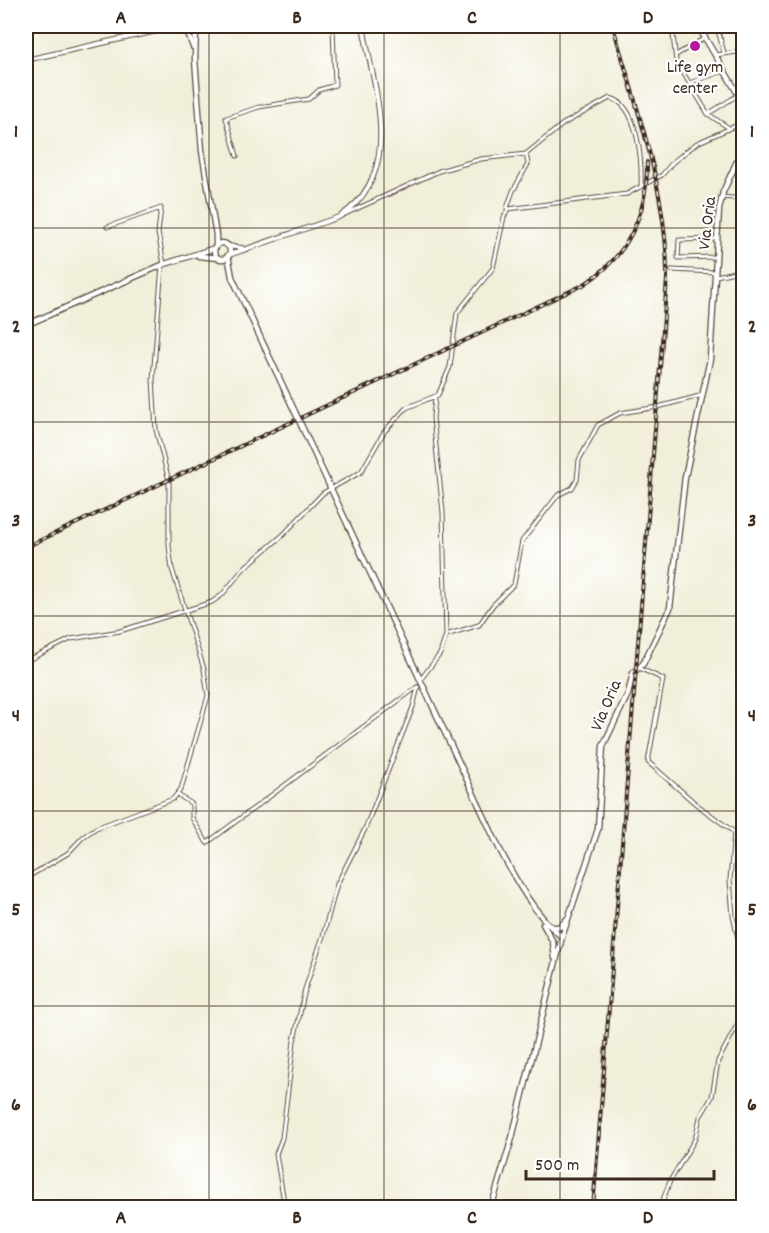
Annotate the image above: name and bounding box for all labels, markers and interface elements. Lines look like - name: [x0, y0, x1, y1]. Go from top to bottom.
- text: A: [116, 5, 127, 33]
- text: B: [292, 5, 302, 33]
- text: C: [467, 5, 477, 33]
- text: D: [643, 5, 654, 33]
- marker: Life gym center: [688, 39, 702, 53]
- place label: Life gym center: [667, 56, 723, 102]
- text: 1: [14, 119, 18, 147]
- text: 1: [750, 119, 754, 147]
- street label: Via Oria: [693, 195, 724, 251]
- text: 2: [12, 314, 20, 342]
- text: 2: [748, 314, 756, 342]
- text: 3: [12, 508, 20, 536]
- text: 3: [748, 508, 756, 536]
- street label: Via Oria: [585, 676, 629, 735]
- text: 4: [12, 703, 20, 731]
- text: 4: [748, 703, 756, 731]
- text: 5: [11, 897, 21, 925]
- text: 5: [747, 897, 757, 925]
- text: 6: [11, 1092, 21, 1120]
- text: 6: [747, 1092, 757, 1120]
- scale bar: [526, 1143, 714, 1181]
- text: 500 m: [535, 1154, 579, 1179]
- text: A: [116, 1205, 127, 1233]
- text: B: [292, 1205, 302, 1233]
- text: C: [467, 1205, 477, 1233]
- text: D: [643, 1205, 654, 1233]

